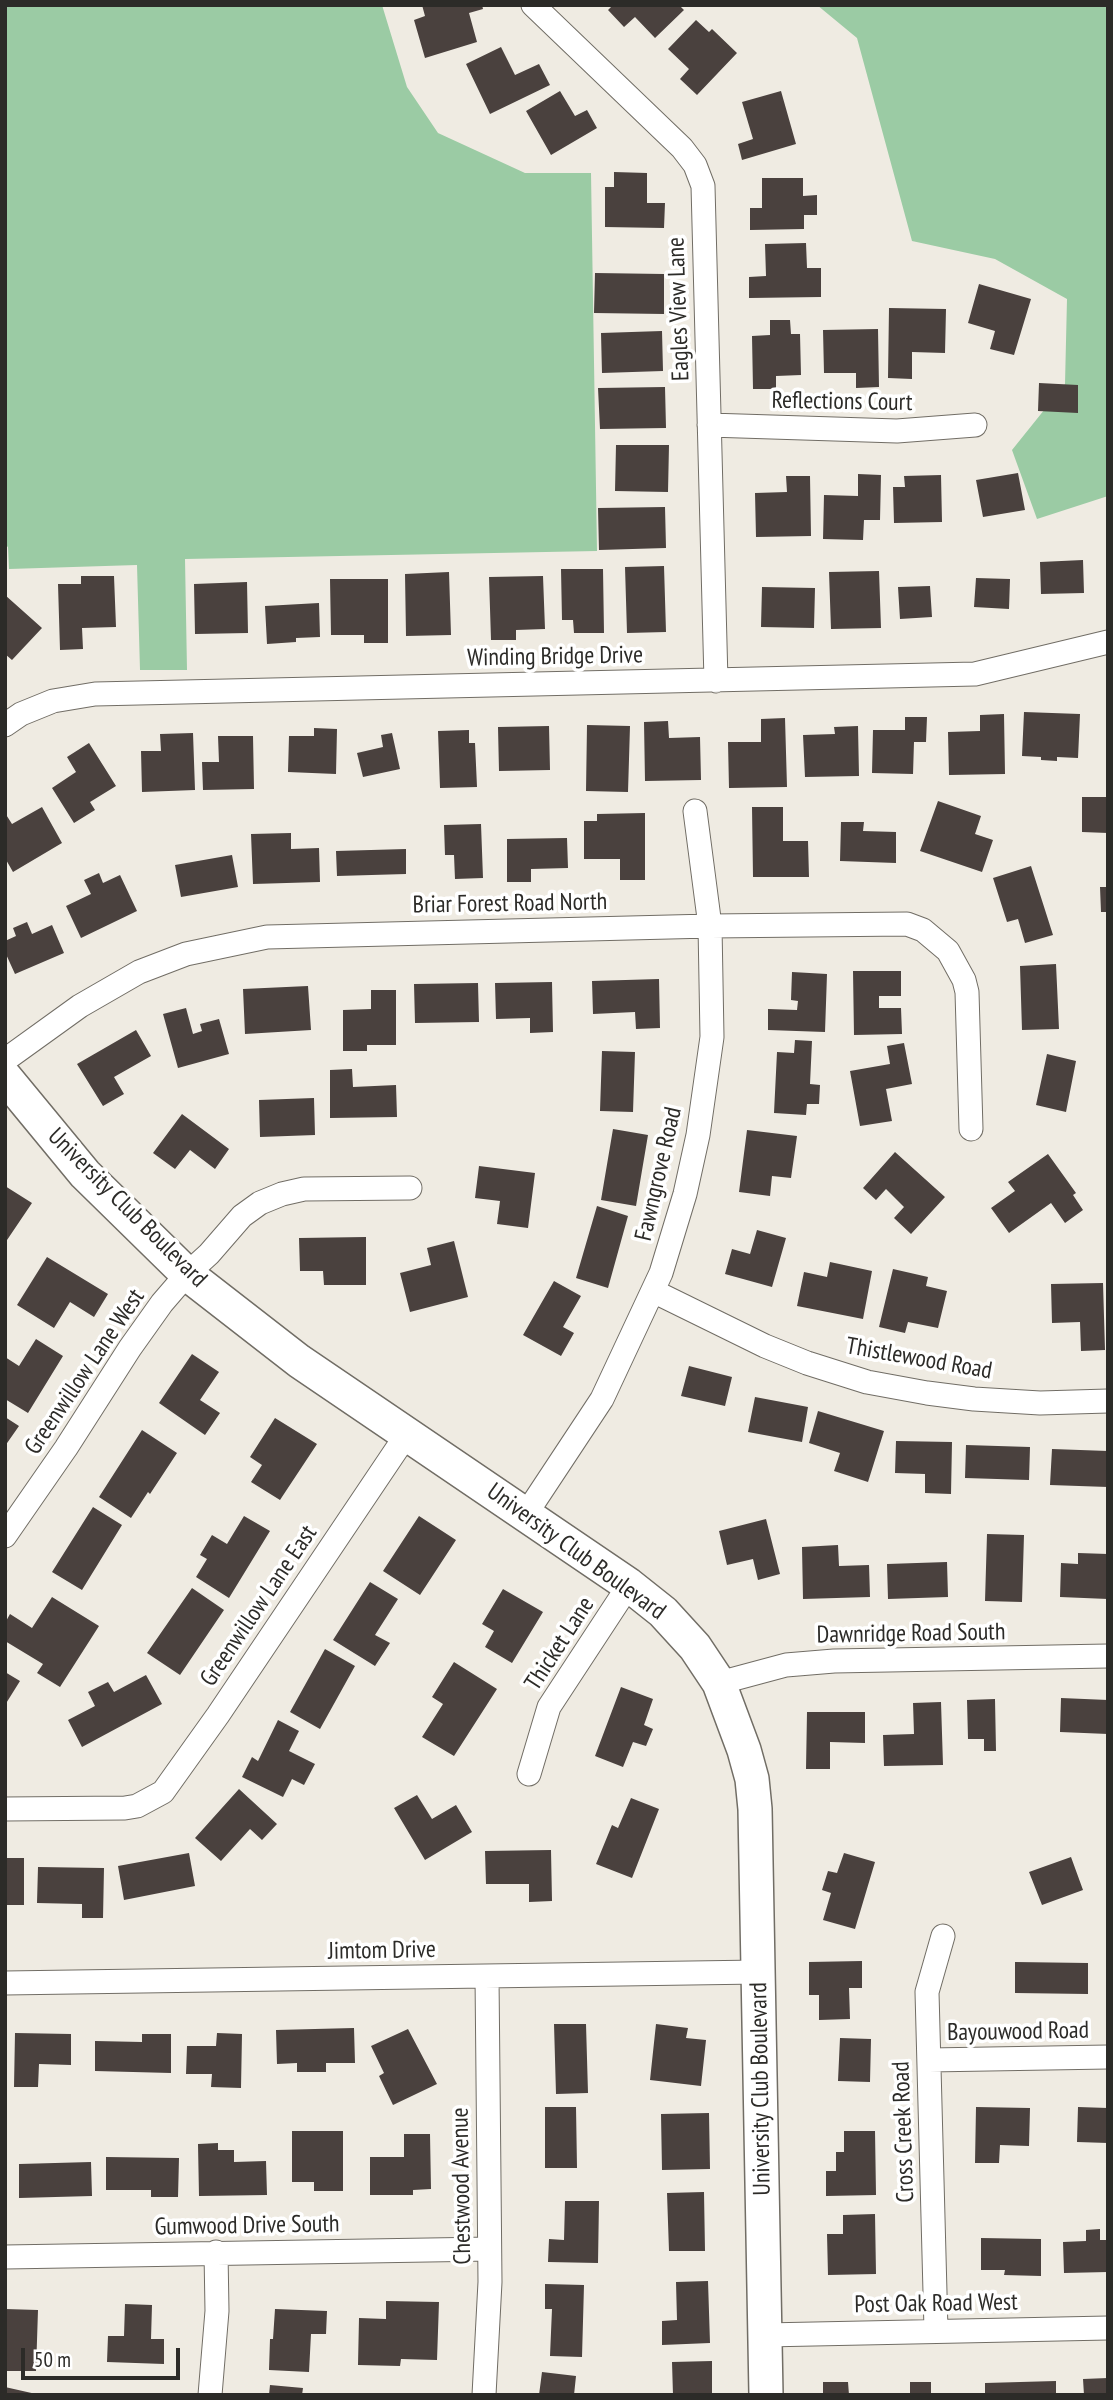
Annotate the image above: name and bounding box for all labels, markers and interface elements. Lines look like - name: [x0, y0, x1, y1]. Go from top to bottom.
- street label: Eagles View Lane: [662, 237, 696, 381]
- street label: Reflections Court: [771, 386, 913, 418]
- street label: Winding Bridge Drive: [467, 641, 643, 673]
- street label: Briar Forest Road North: [412, 888, 608, 920]
- street label: Fawngrove Road: [630, 1104, 688, 1244]
- street label: University Club Boulevard: [41, 1122, 213, 1294]
- street label: Greenwillow Lane West: [19, 1284, 151, 1460]
- street label: Thistlewood Road: [844, 1332, 994, 1386]
- street label: University Club Boulevard: [481, 1478, 671, 1626]
- street label: Greenwillow Lane East: [195, 1520, 323, 1692]
- street label: Thicket Lane: [519, 1592, 601, 1696]
- street label: Dawnridge Road South: [816, 1618, 1006, 1650]
- street label: Jimtom Drive: [328, 1936, 436, 1966]
- street label: University Club Boulevard: [745, 1982, 777, 2196]
- street label: Bayouwood Road: [947, 2016, 1089, 2048]
- street label: Cross Creek Road: [887, 2061, 921, 2203]
- street label: Chestwood Avenue: [446, 2107, 478, 2265]
- street label: Gumwood Drive South: [154, 2210, 340, 2242]
- street label: Post Oak Road West: [854, 2288, 1018, 2320]
- scale bar: [24, 2334, 184, 2378]
- text: 50 m: [34, 2346, 71, 2373]

